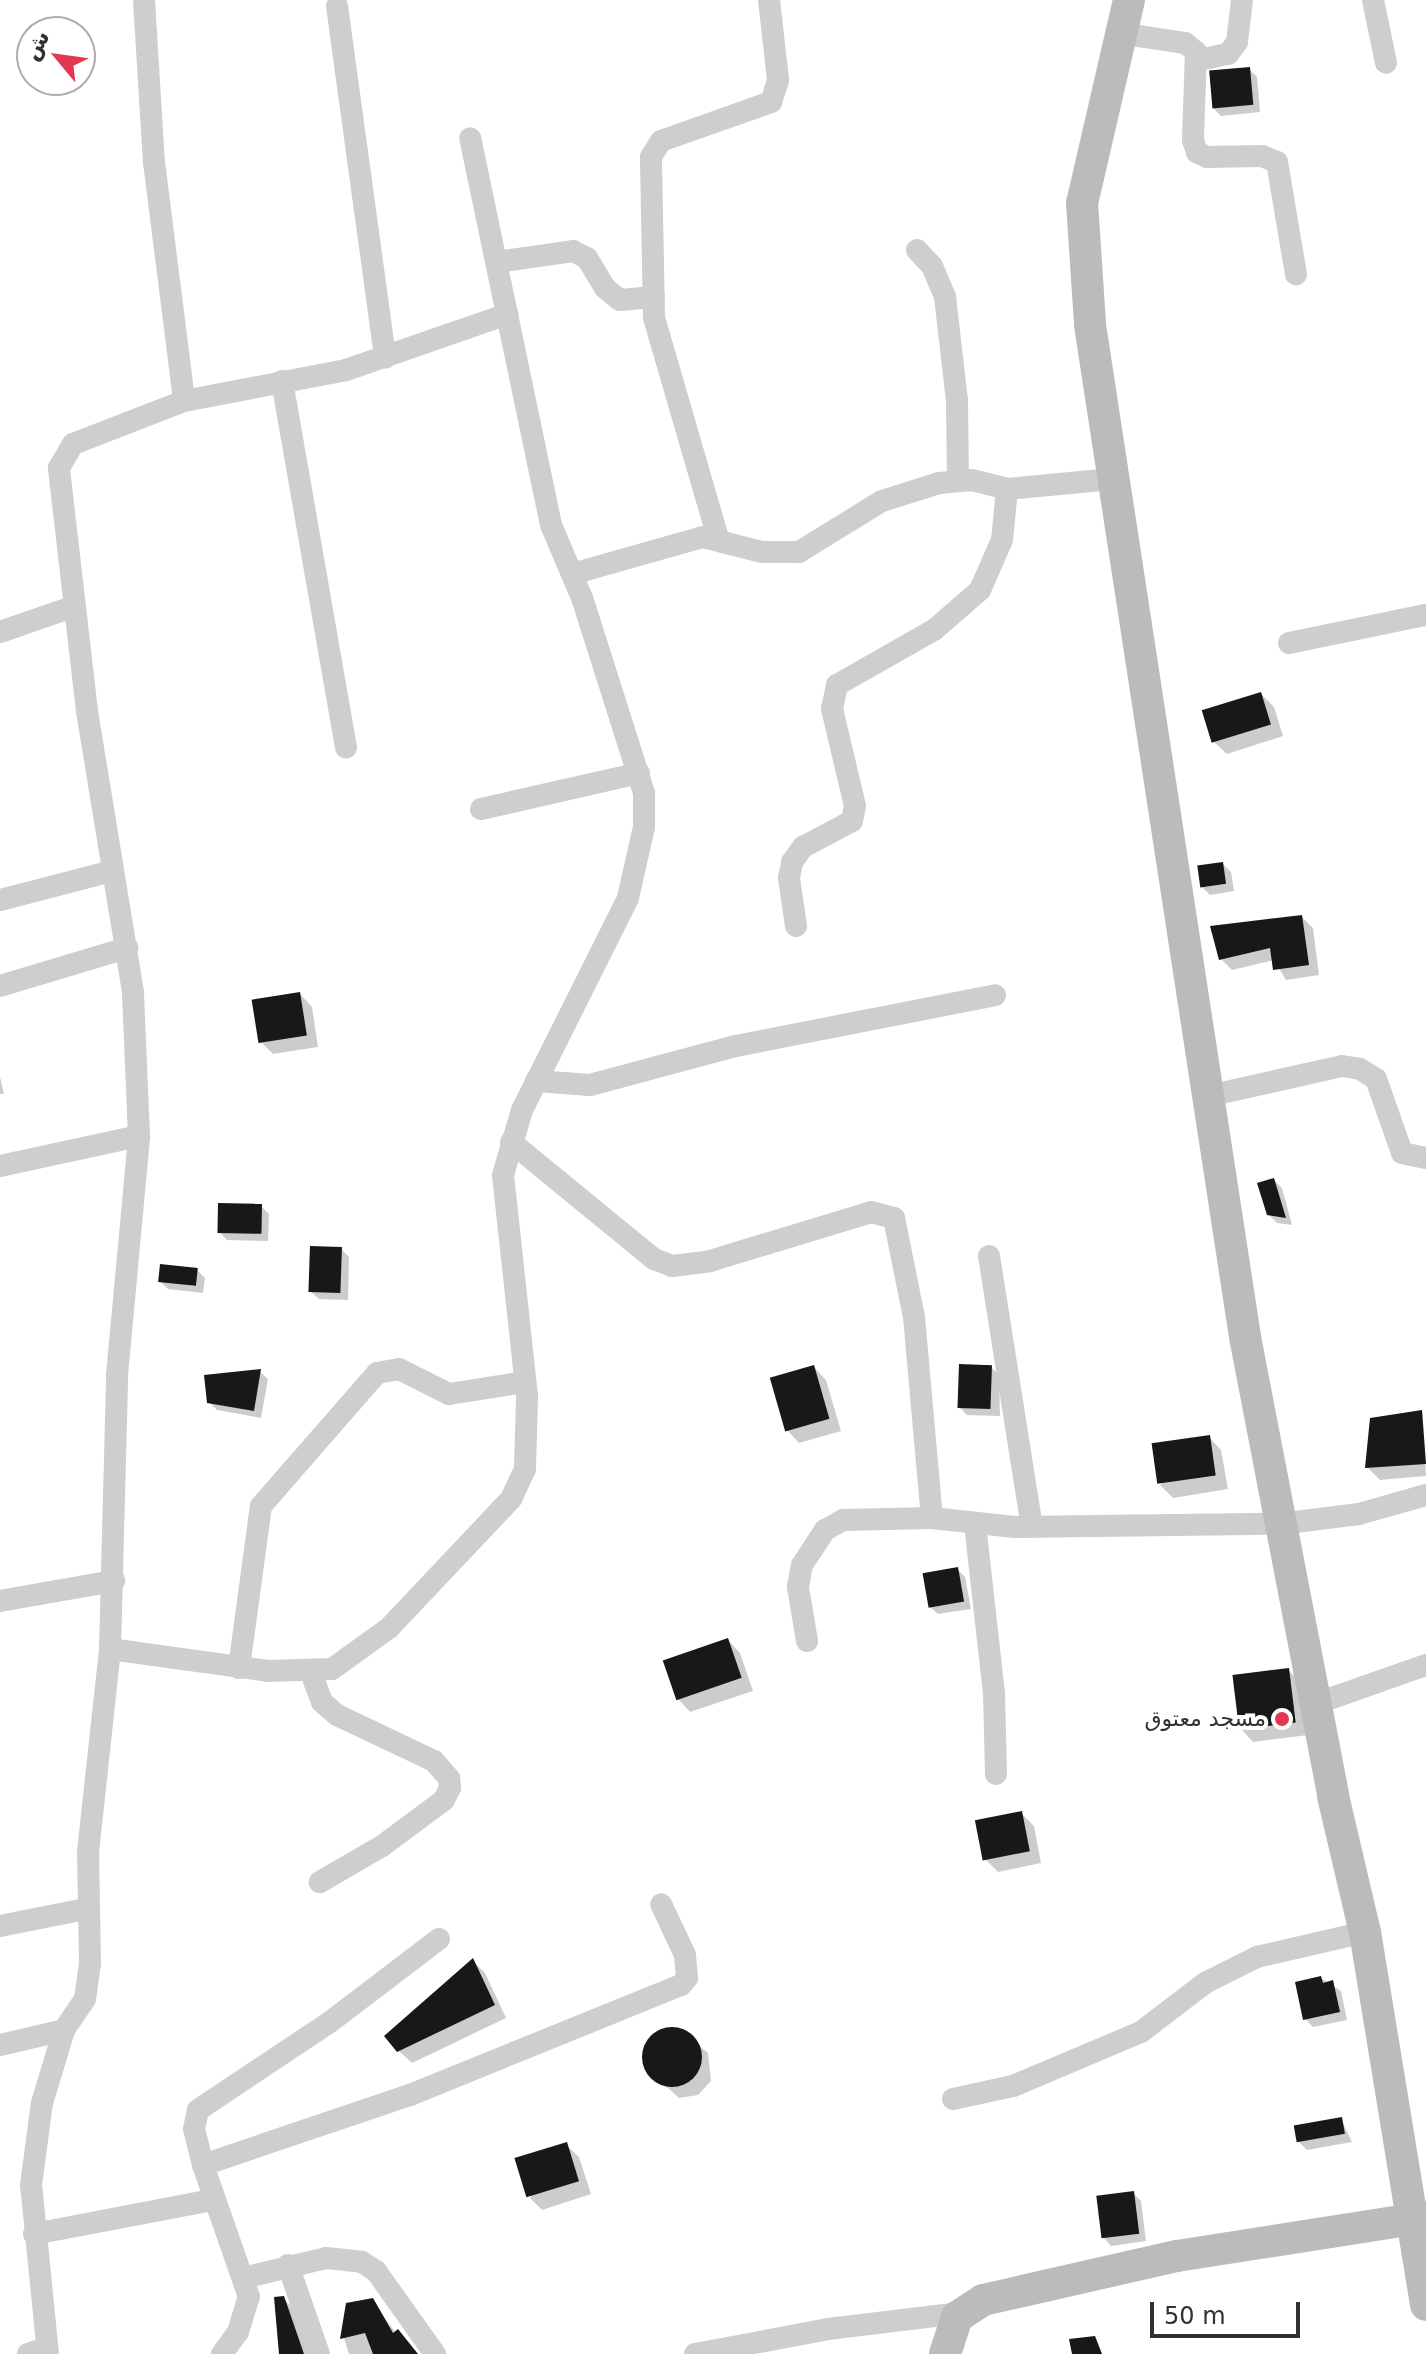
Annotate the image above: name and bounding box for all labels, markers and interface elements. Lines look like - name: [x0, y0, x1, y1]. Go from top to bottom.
- north arrow: [16, 16, 96, 96]
- text: ش: [18, 26, 55, 64]
- place label: مسجد معتوق: [1144, 1706, 1266, 1732]
- marker: مسجد معتوق: [1273, 1710, 1291, 1728]
- scale bar: [1154, 2286, 1304, 2336]
- text: 50 m: [1164, 2302, 1226, 2330]

